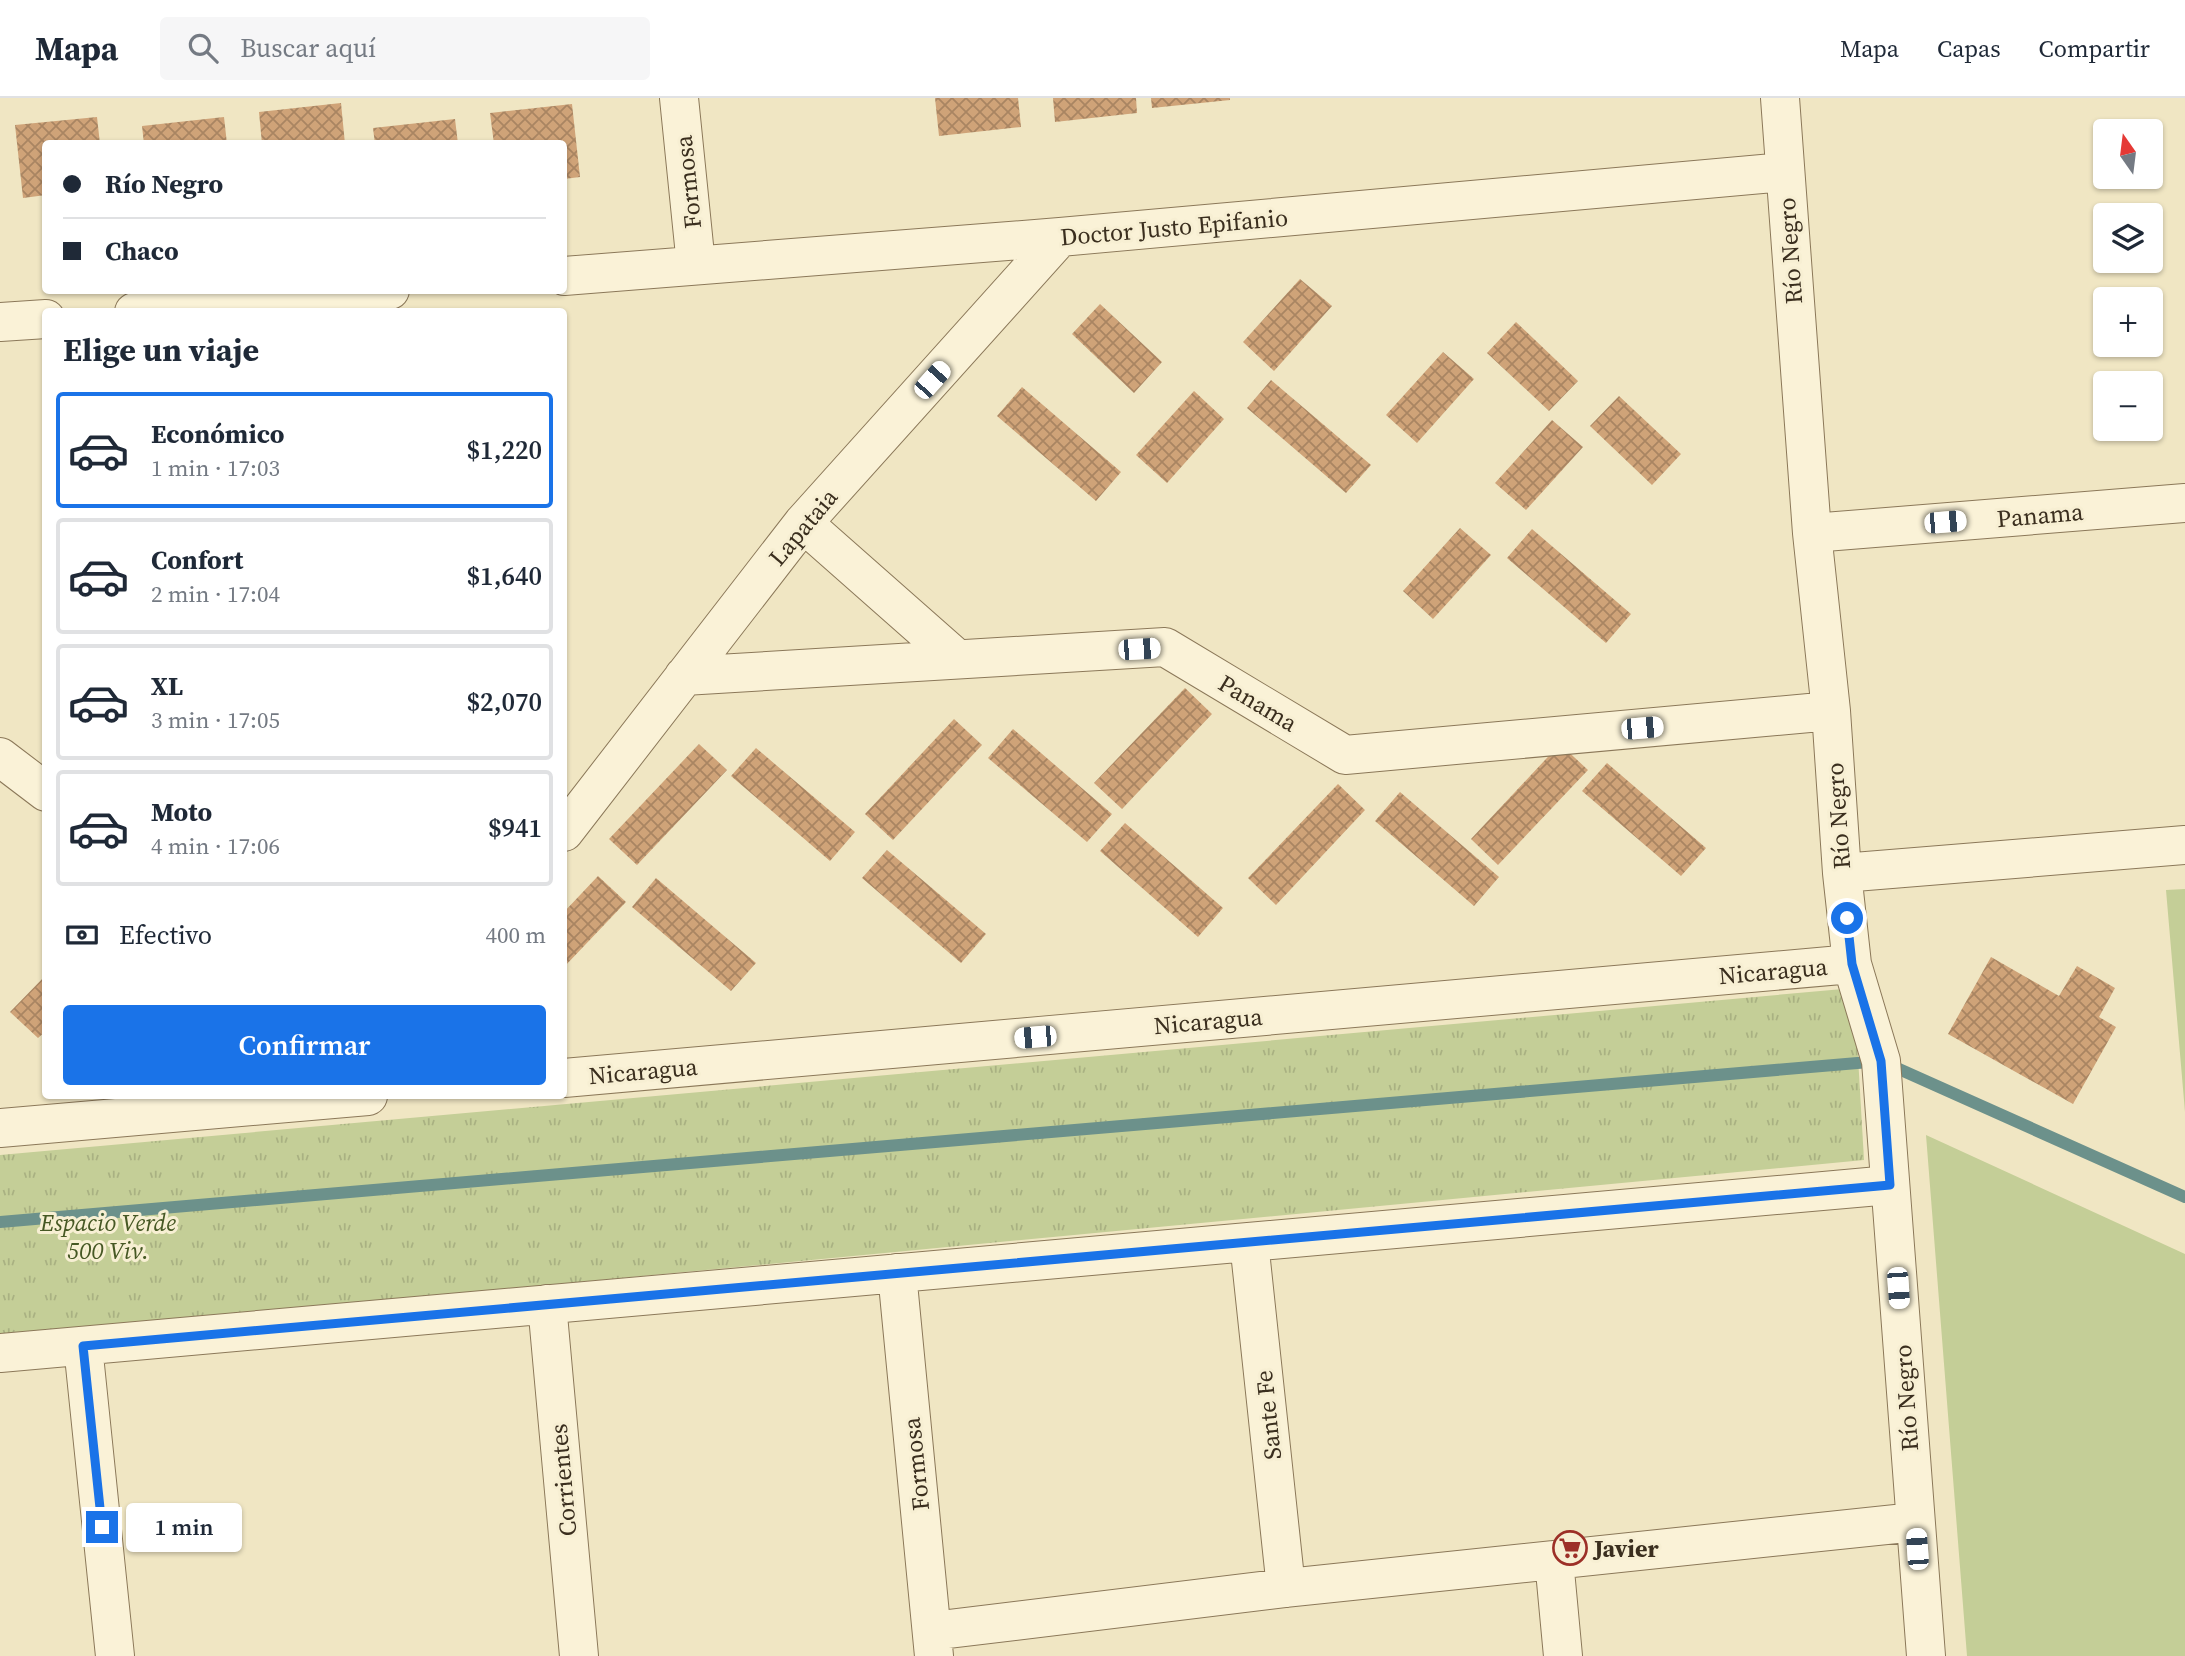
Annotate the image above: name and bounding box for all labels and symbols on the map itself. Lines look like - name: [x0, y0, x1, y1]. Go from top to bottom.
- north arrow: [2093, 119, 2163, 189]
- street label: Formosa: [667, 133, 709, 230]
- street label: Río Negro: [1770, 197, 1810, 305]
- street label: Doctor Justo Epifanio: [1059, 201, 1289, 253]
- car: [911, 357, 954, 403]
- street label: Lapataia: [761, 481, 846, 573]
- street label: Panama: [1995, 495, 2085, 535]
- car: [1924, 510, 1967, 534]
- car: [1118, 637, 1161, 661]
- street label: Panama: [1212, 667, 1304, 740]
- car: [1621, 716, 1664, 740]
- street label: Río Negro: [1818, 762, 1858, 870]
- route start: [1831, 902, 1863, 934]
- street label: Nicaragua: [1717, 950, 1830, 992]
- street label: Nicaragua: [1152, 1000, 1265, 1042]
- car: [1014, 1025, 1057, 1049]
- street label: Nicaragua: [587, 1050, 700, 1092]
- park label: Espacio Verde 500 Viv.: [39, 1206, 176, 1267]
- car: [1887, 1266, 1910, 1310]
- street label: Río Negro: [1886, 1344, 1926, 1452]
- street label: Sante Fe: [1247, 1369, 1289, 1461]
- street label: Formosa: [895, 1415, 937, 1512]
- street label: Corrientes: [542, 1422, 584, 1538]
- callout: 1 min: [126, 1502, 242, 1552]
- route end: [86, 1511, 118, 1543]
- car: [1906, 1527, 1929, 1571]
- supermarket icon: Javier: [1551, 1529, 1589, 1567]
- place label: Javier: [1592, 1532, 1659, 1565]

